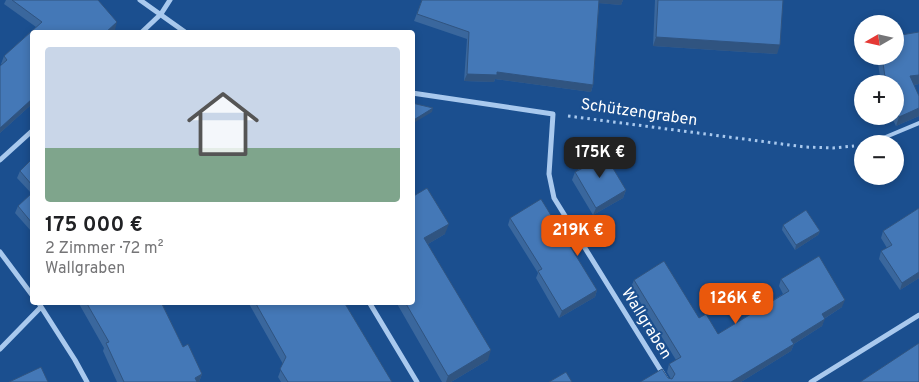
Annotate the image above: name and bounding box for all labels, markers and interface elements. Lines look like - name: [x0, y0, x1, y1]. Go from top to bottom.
- north arrow: [854, 15, 904, 65]
- map controls: [854, 15, 904, 185]
- button: +: [854, 75, 904, 125]
- icon: home: [178, 79, 268, 169]
- street label: Schützengraben: [579, 95, 699, 131]
- button: −: [854, 135, 904, 185]
- pin: 175K €: [559, 136, 641, 179]
- text: 175K €: [575, 143, 625, 163]
- text: 175 000 €: [45, 212, 143, 239]
- pin: 219K €: [537, 214, 619, 257]
- text: 219K €: [552, 221, 604, 241]
- text: 2 Zimmer · 72 m²: [45, 239, 163, 259]
- text: Wallgraben: [45, 259, 125, 279]
- pin: 126K €: [695, 282, 777, 325]
- street label: Wallgraben: [616, 285, 676, 363]
- text: 126K €: [710, 289, 762, 309]

